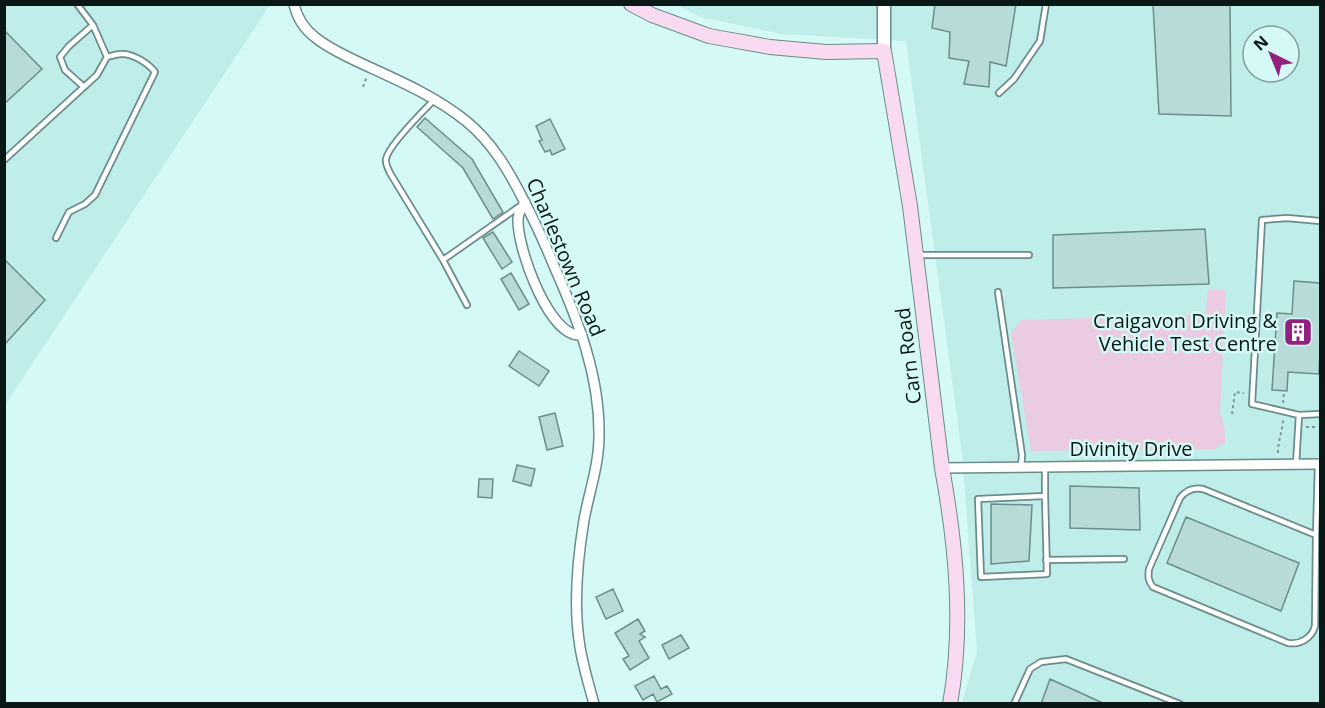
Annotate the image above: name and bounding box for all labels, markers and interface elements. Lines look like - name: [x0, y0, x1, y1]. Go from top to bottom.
- north arrow: [1241, 24, 1301, 84]
- text: N: [1249, 31, 1273, 56]
- street label: Charlestown Road: [520, 174, 612, 340]
- street label: Carn Road: [889, 306, 927, 406]
- place label: Craigavon Driving & Vehicle Test Centre: [1093, 307, 1277, 357]
- building icon: Craigavon Driving & Vehicle Test Centre: [1282, 316, 1314, 348]
- street label: Divinity Drive: [1069, 435, 1193, 462]

